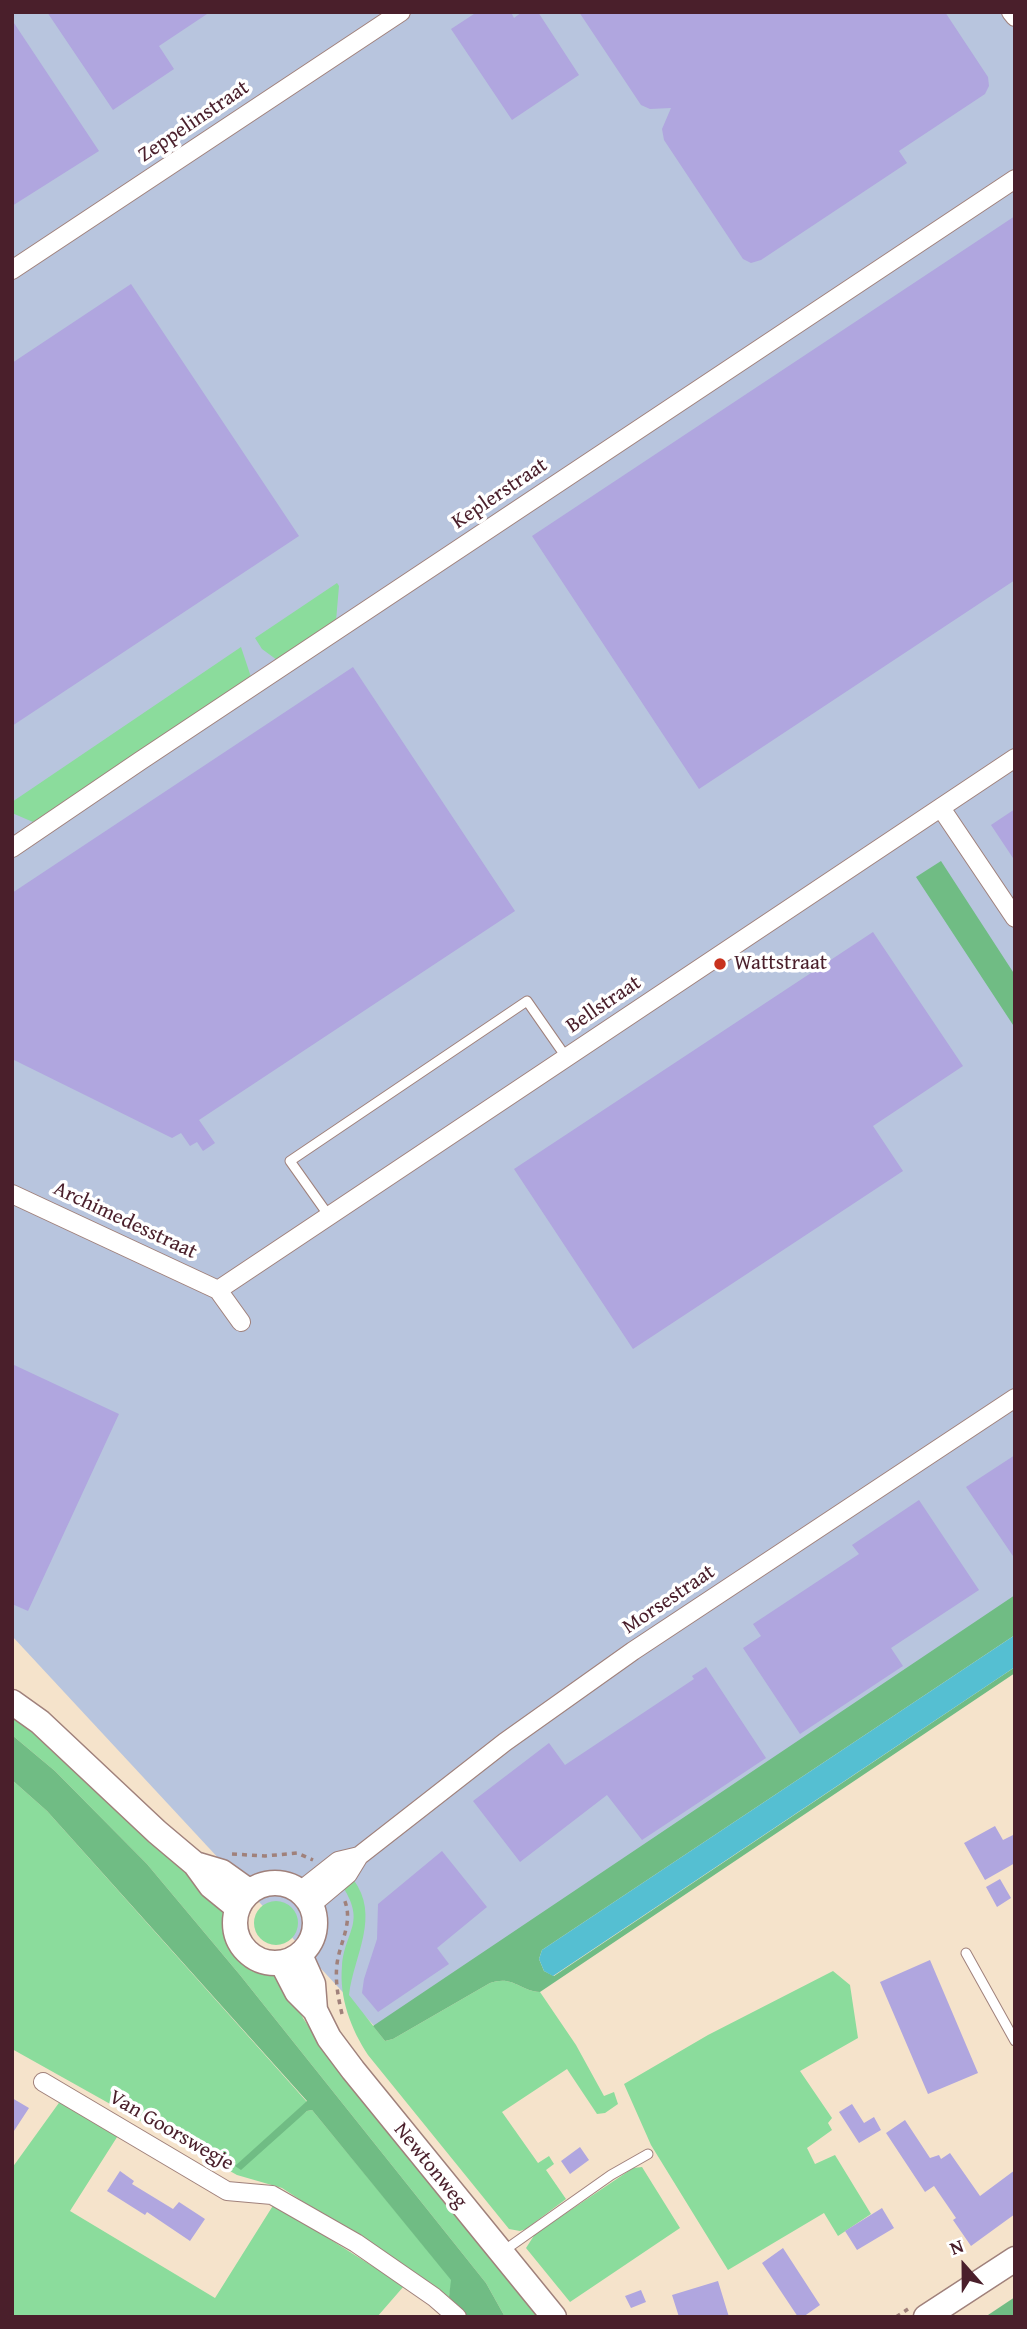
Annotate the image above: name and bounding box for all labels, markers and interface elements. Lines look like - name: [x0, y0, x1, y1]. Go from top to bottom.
- street label: Zeppelinstraat: [134, 76, 254, 168]
- street label: Keplerstraat: [448, 453, 552, 535]
- place label: Wattstraat: [734, 951, 827, 977]
- marker: Wattstraat: [712, 956, 728, 972]
- street label: Bellstraat: [562, 971, 646, 1039]
- street label: Archimedesstraat: [49, 1177, 201, 1265]
- street label: Morsestraat: [618, 1560, 720, 1640]
- street label: Van Goorswegje: [104, 2085, 238, 2177]
- street label: Newtonweg: [388, 2118, 472, 2214]
- north arrow: [929, 2231, 999, 2301]
- text: N: [946, 2231, 967, 2262]

